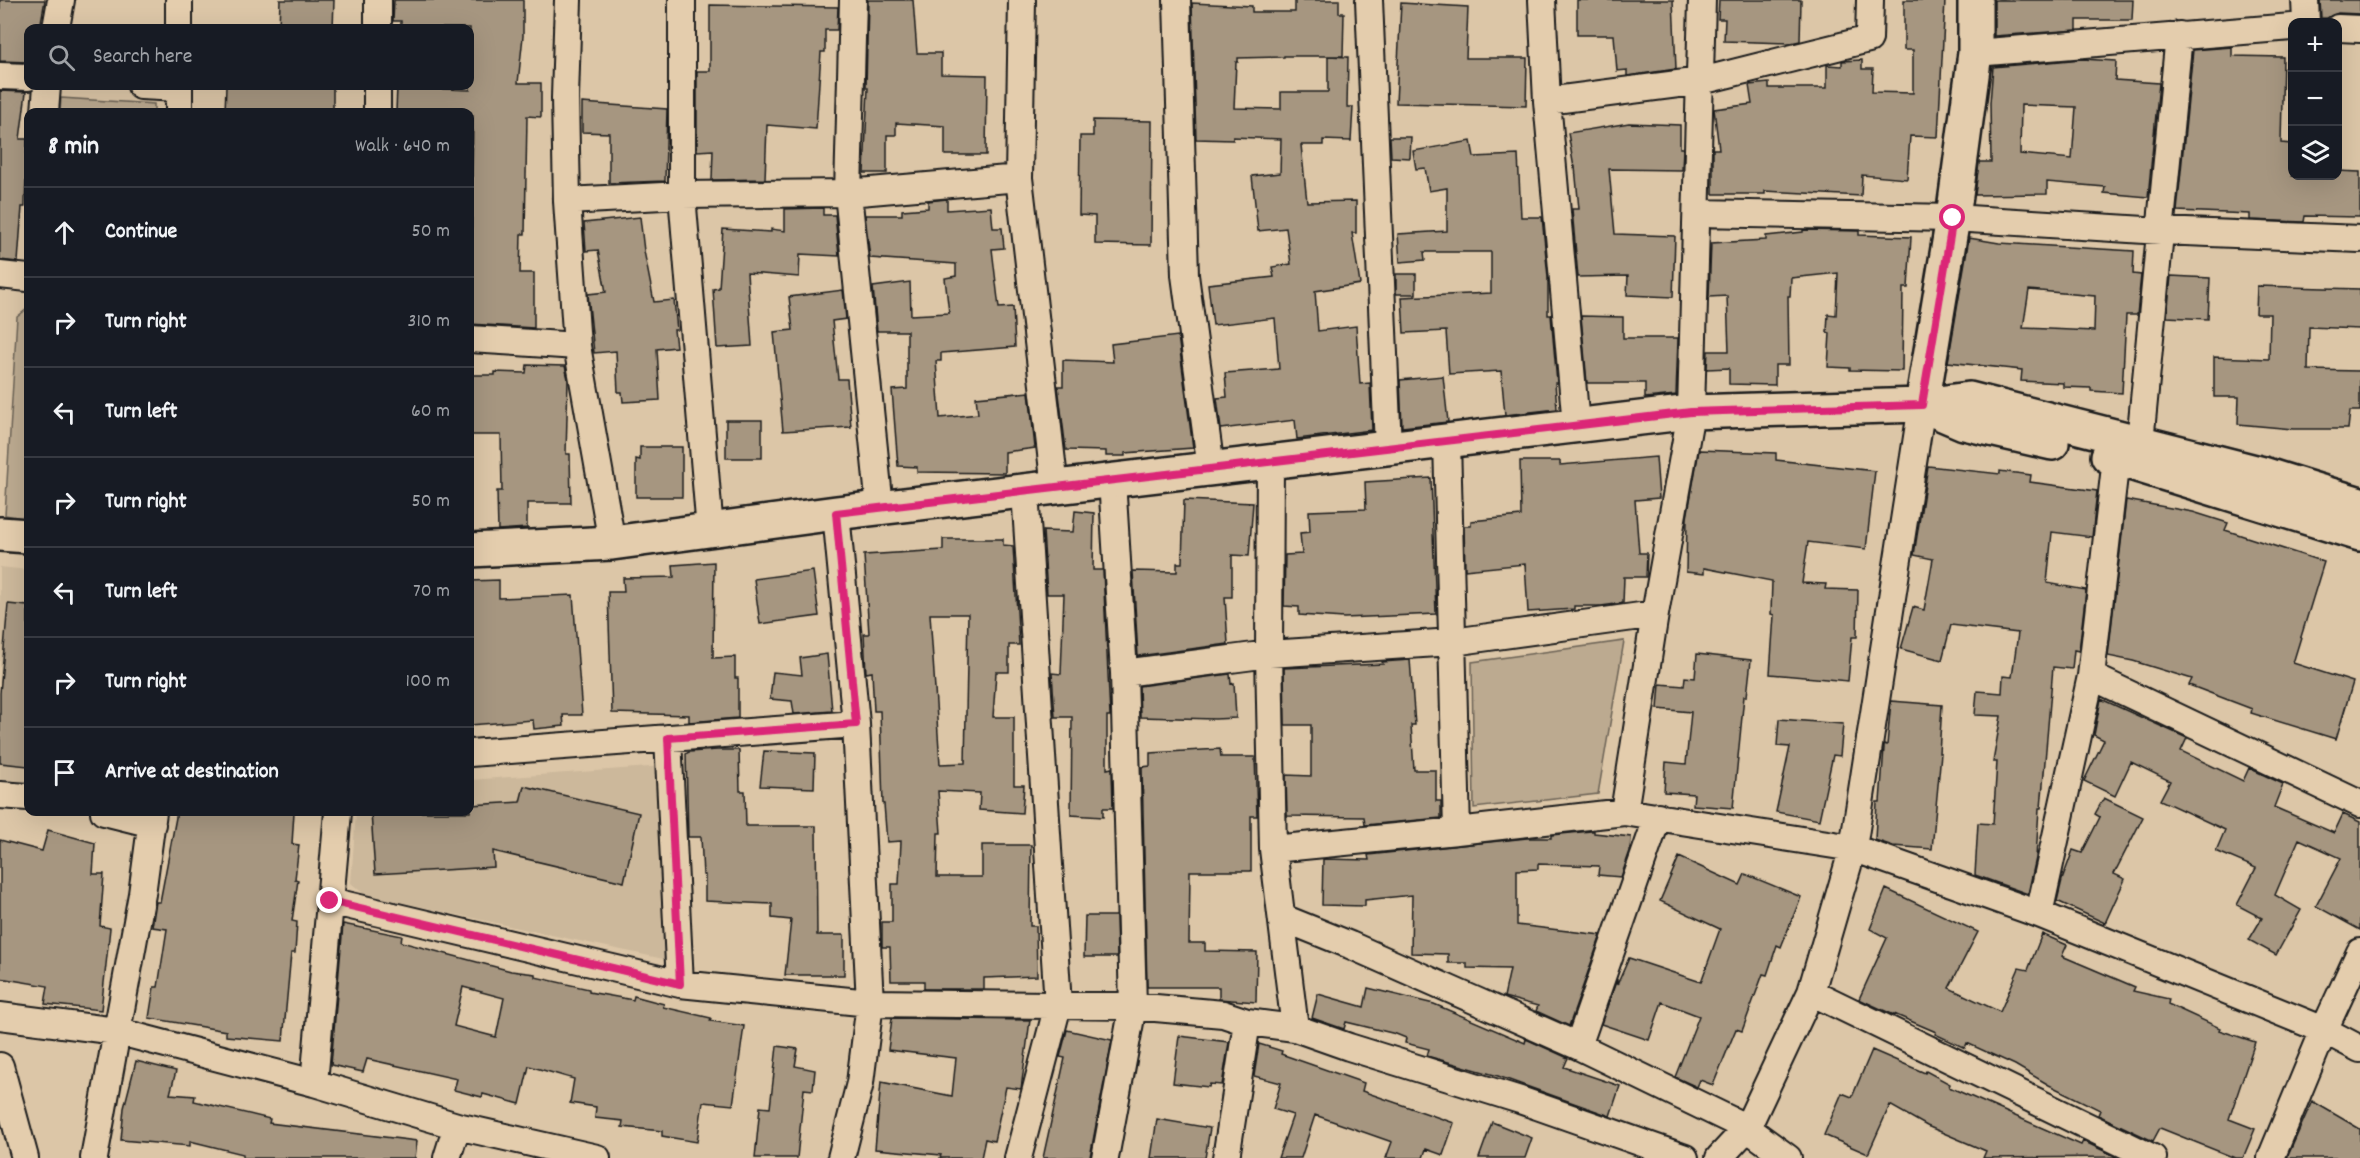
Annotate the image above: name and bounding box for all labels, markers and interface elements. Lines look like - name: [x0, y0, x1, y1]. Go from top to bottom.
- map controls: [2288, 18, 2342, 180]
- button: +: [2288, 18, 2342, 72]
- search box: [24, 24, 474, 90]
- icon: search: [45, 41, 78, 74]
- text: Search here: [93, 42, 192, 73]
- button: −: [2288, 72, 2342, 126]
- button: layers: [2288, 126, 2342, 180]
- text: 8 min: [48, 129, 99, 166]
- text: Walk · 640 m: [355, 133, 450, 161]
- route start: [1939, 204, 1965, 230]
- icon: ahead: [48, 216, 81, 249]
- text: Continue: [105, 217, 177, 248]
- text: 50 m: [412, 218, 450, 246]
- icon: right: [48, 306, 81, 339]
- text: Turn right: [105, 307, 187, 338]
- text: 310 m: [408, 308, 450, 336]
- icon: left: [48, 396, 81, 429]
- text: Turn left: [105, 397, 177, 428]
- text: 60 m: [411, 398, 450, 426]
- icon: right: [48, 486, 81, 519]
- text: Turn right: [105, 487, 187, 518]
- text: 50 m: [412, 488, 450, 516]
- icon: left: [48, 576, 81, 609]
- text: Turn left: [105, 577, 177, 608]
- text: 70 m: [413, 578, 450, 606]
- icon: right: [48, 666, 81, 699]
- text: Turn right: [105, 667, 187, 698]
- text: 100 m: [406, 668, 450, 696]
- icon: arrive: [48, 756, 81, 789]
- text: Arrive at destination: [105, 757, 279, 788]
- route end: [316, 887, 342, 913]

